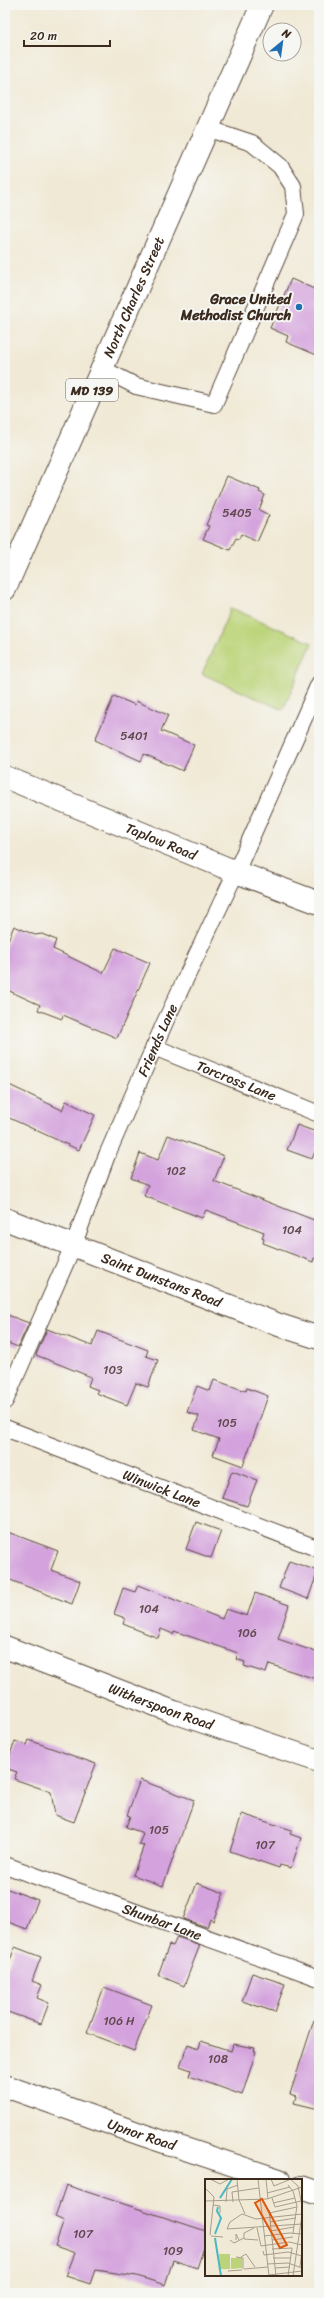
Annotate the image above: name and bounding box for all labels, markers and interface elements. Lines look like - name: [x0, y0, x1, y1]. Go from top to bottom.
- scale bar: [24, 22, 110, 48]
- north arrow: [262, 22, 302, 62]
- text: N: [278, 23, 295, 44]
- text: 20 m: [30, 25, 57, 47]
- street label: North Charles Street: [96, 232, 171, 362]
- place label: Grace United Methodist Church: [180, 287, 293, 328]
- marker: Grace United Methodist Church: [294, 302, 304, 312]
- road number: MD 139: [66, 379, 118, 401]
- house number: 5405: [222, 502, 252, 524]
- house number: 5401: [120, 725, 148, 747]
- street label: Taplow Road: [122, 815, 202, 868]
- street label: Friends Lane: [130, 999, 185, 1081]
- street label: Torcross Lane: [193, 1053, 280, 1108]
- house number: 102: [166, 1160, 186, 1182]
- house number: 104: [282, 1219, 303, 1241]
- street label: Saint Dunstans Road: [98, 1245, 227, 1315]
- house number: 103: [103, 1359, 123, 1381]
- house number: 105: [217, 1412, 237, 1434]
- street label: Winwick Lane: [119, 1462, 205, 1515]
- house number: 104: [139, 1598, 160, 1620]
- house number: 106: [237, 1622, 257, 1644]
- street label: Witherspoon Road: [105, 1675, 218, 1738]
- house number: 105: [149, 1819, 169, 1841]
- house number: 107: [255, 1834, 276, 1856]
- street label: Shunbar Lane: [119, 1896, 206, 1947]
- house number: 106 H: [103, 2010, 135, 2032]
- house number: 108: [208, 2048, 228, 2070]
- street label: Upnor Road: [104, 2111, 181, 2158]
- inset map: [205, 2179, 302, 2276]
- house number: 107: [73, 2223, 94, 2245]
- house number: 109: [163, 2240, 183, 2262]

